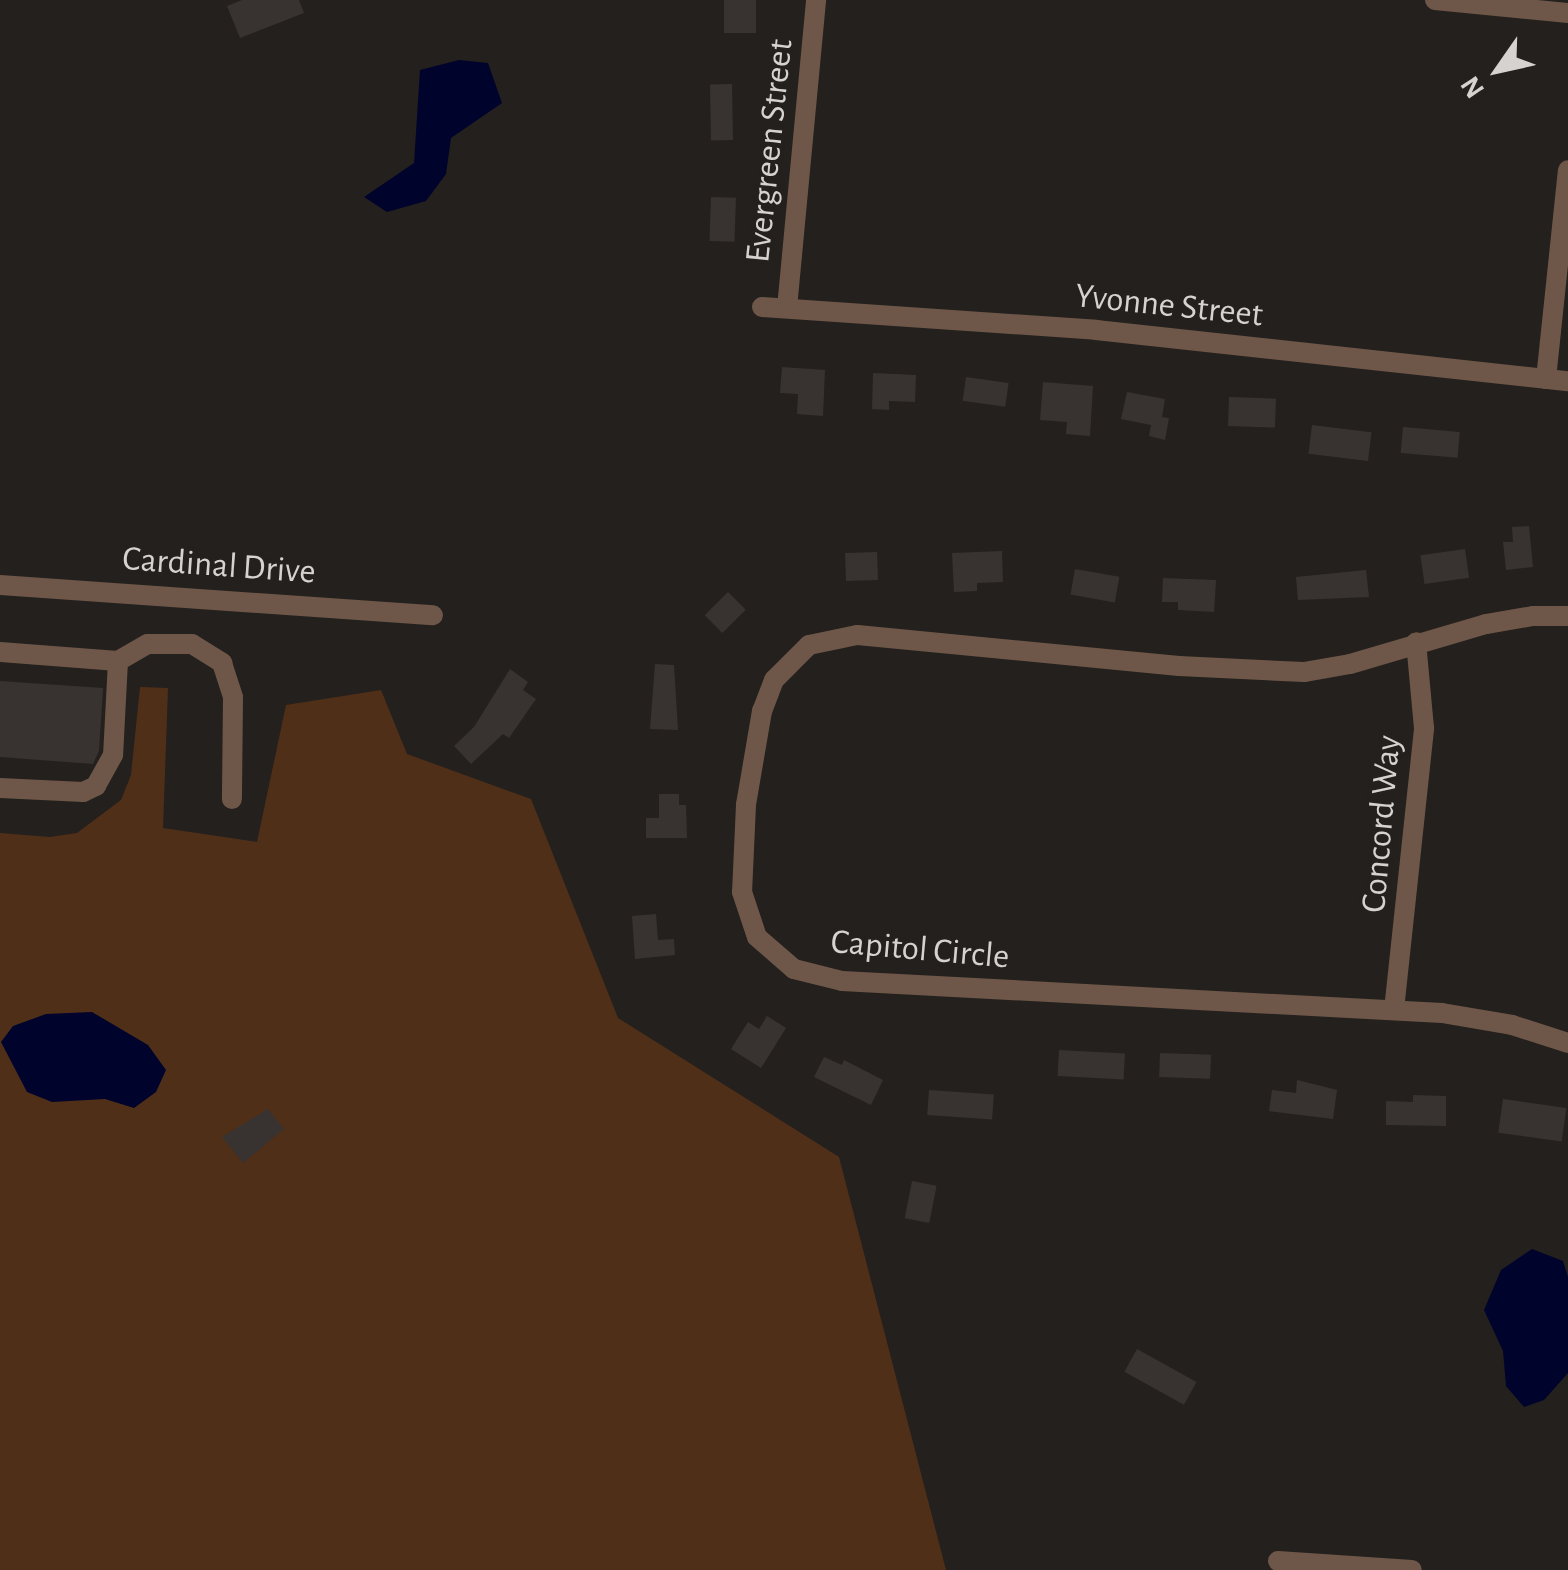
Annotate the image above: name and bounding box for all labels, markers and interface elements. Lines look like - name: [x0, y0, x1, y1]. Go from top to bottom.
- north arrow: [1448, 20, 1548, 120]
- street label: Evergreen Street: [737, 37, 803, 265]
- text: N: [1456, 71, 1490, 103]
- street label: Yvonne Street: [1073, 275, 1265, 337]
- street label: Cardinal Drive: [121, 538, 317, 594]
- street label: Concord Way: [1353, 734, 1411, 914]
- street label: Capitol Circle: [829, 921, 1011, 979]

